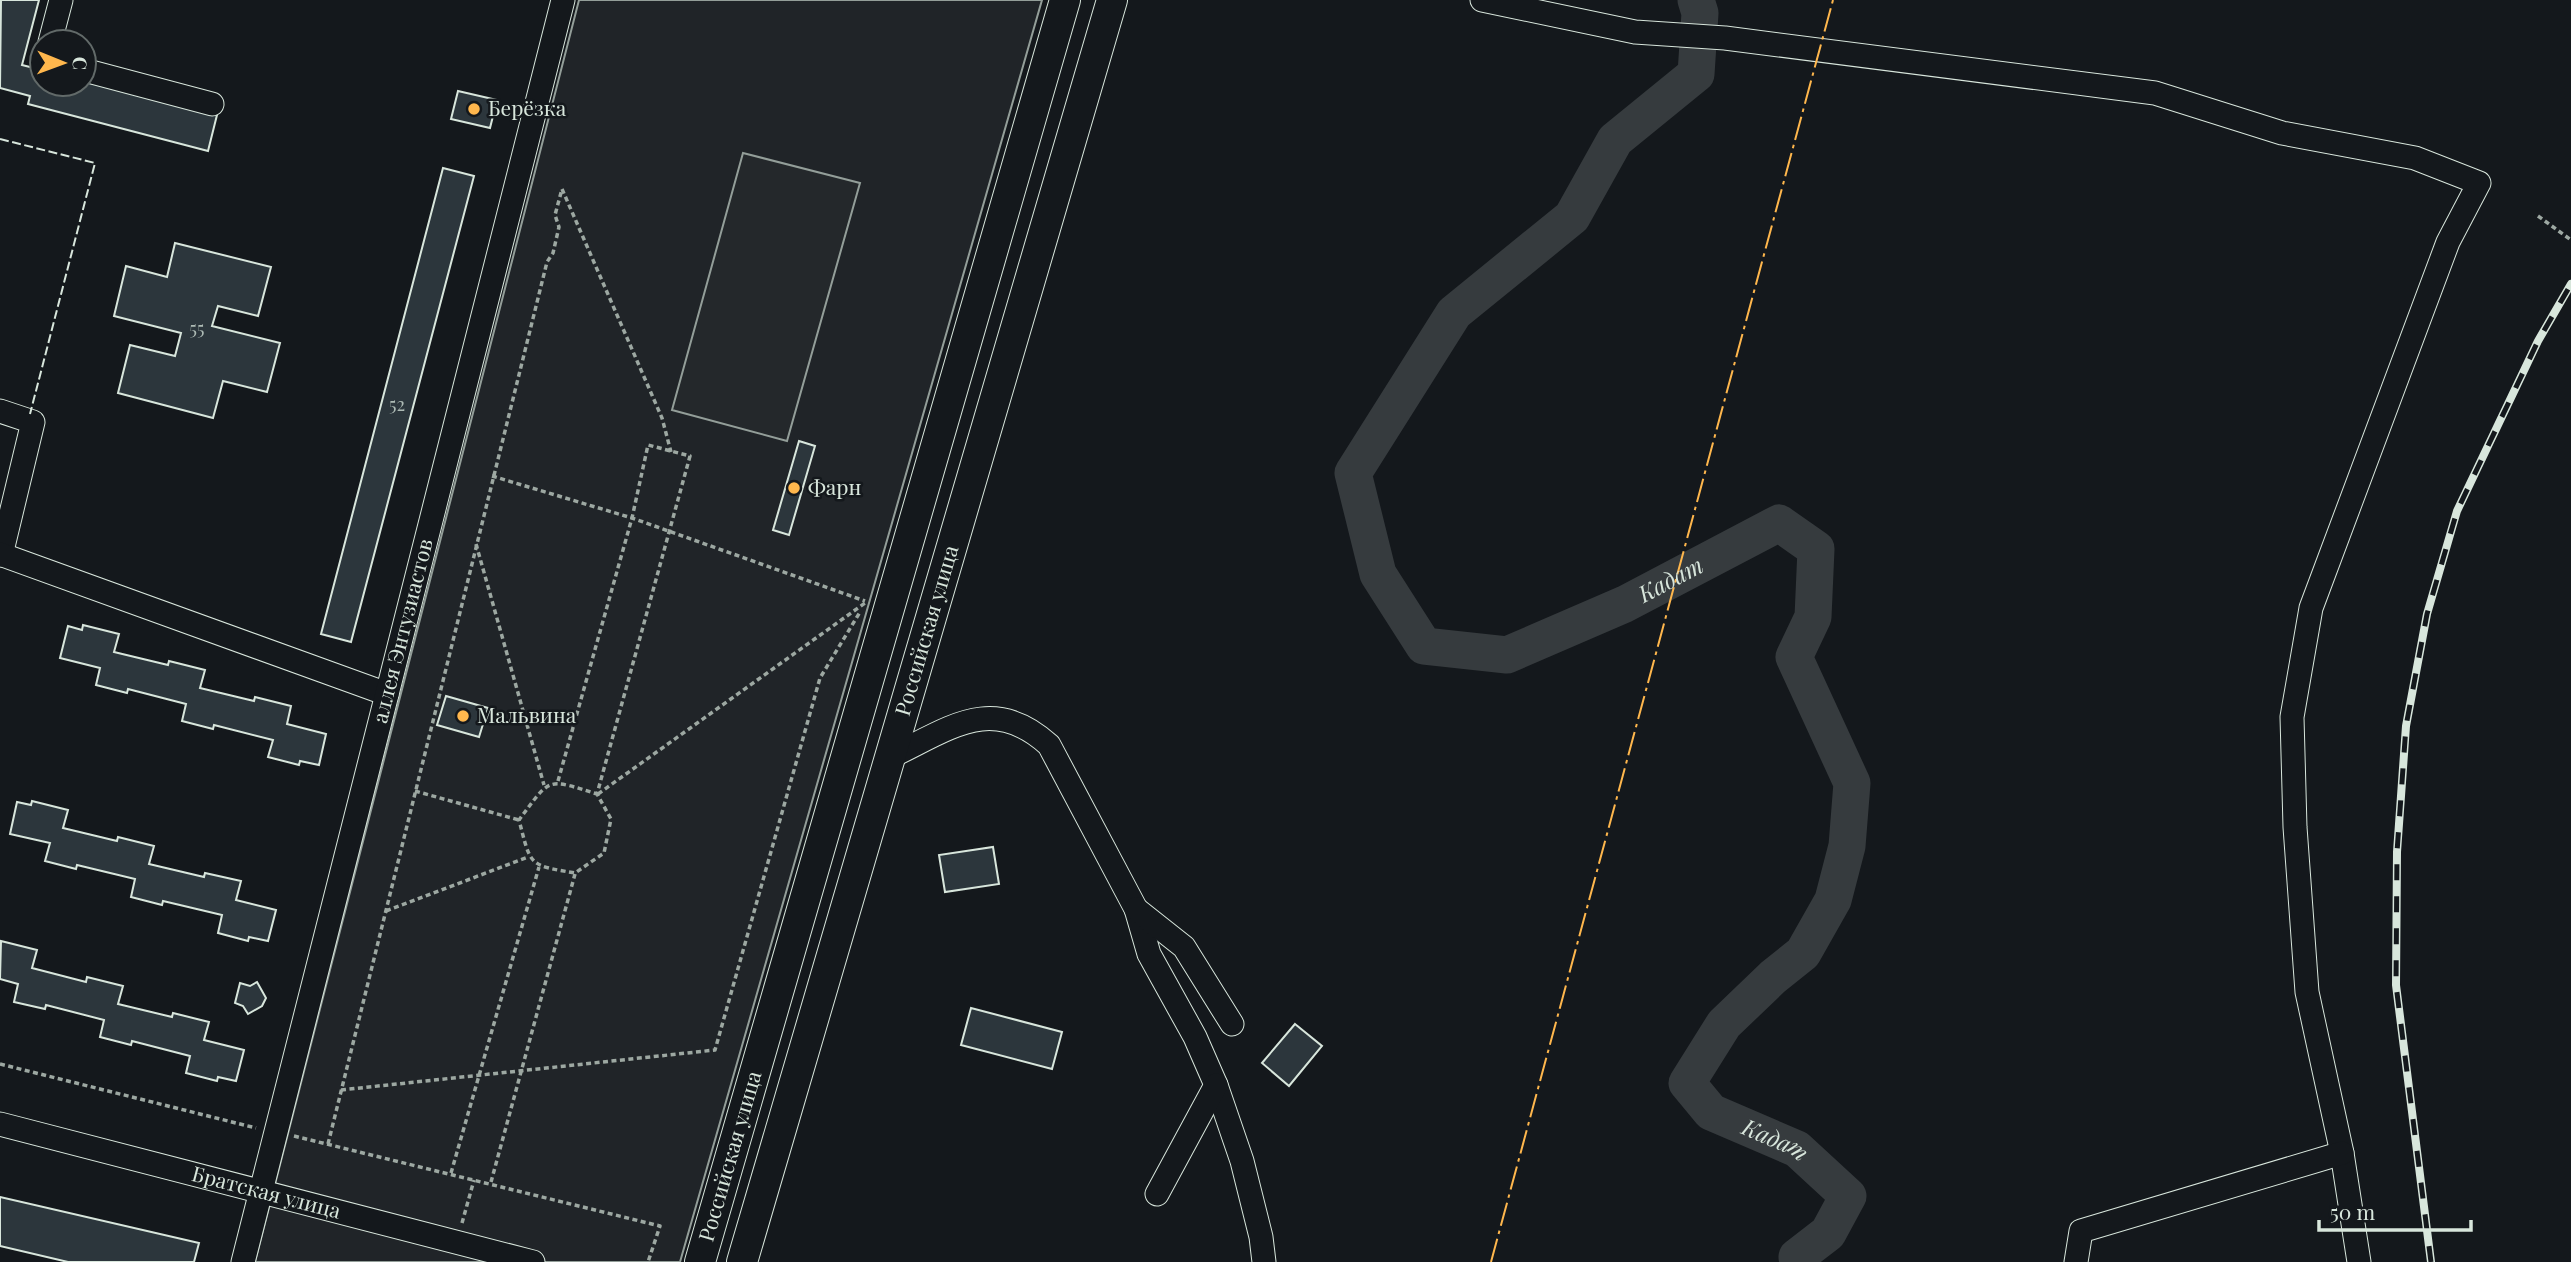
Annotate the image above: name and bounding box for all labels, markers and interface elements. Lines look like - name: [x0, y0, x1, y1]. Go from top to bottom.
- north arrow: [28, 28, 98, 98]
- text: С: [68, 56, 94, 70]
- place label: Берёзка: [488, 93, 567, 121]
- marker: Берёзка: [466, 101, 482, 117]
- house number: 55: [190, 316, 204, 340]
- house number: 52: [389, 392, 405, 416]
- place label: Фарн: [808, 472, 861, 500]
- marker: Фарн: [786, 480, 802, 496]
- street label: аллея Энтузиастов: [364, 535, 438, 726]
- street label: Российская улица: [887, 541, 964, 719]
- water label: Кадат: [1631, 549, 1708, 609]
- place label: Мальвина: [477, 700, 577, 728]
- marker: Мальвина: [455, 708, 471, 724]
- street label: Российская улица: [691, 1067, 767, 1244]
- water label: Кадат: [1737, 1110, 1817, 1167]
- street label: Братская улица: [189, 1158, 345, 1224]
- scale bar: [2319, 1188, 2471, 1232]
- text: 50 m: [2330, 1197, 2376, 1225]

